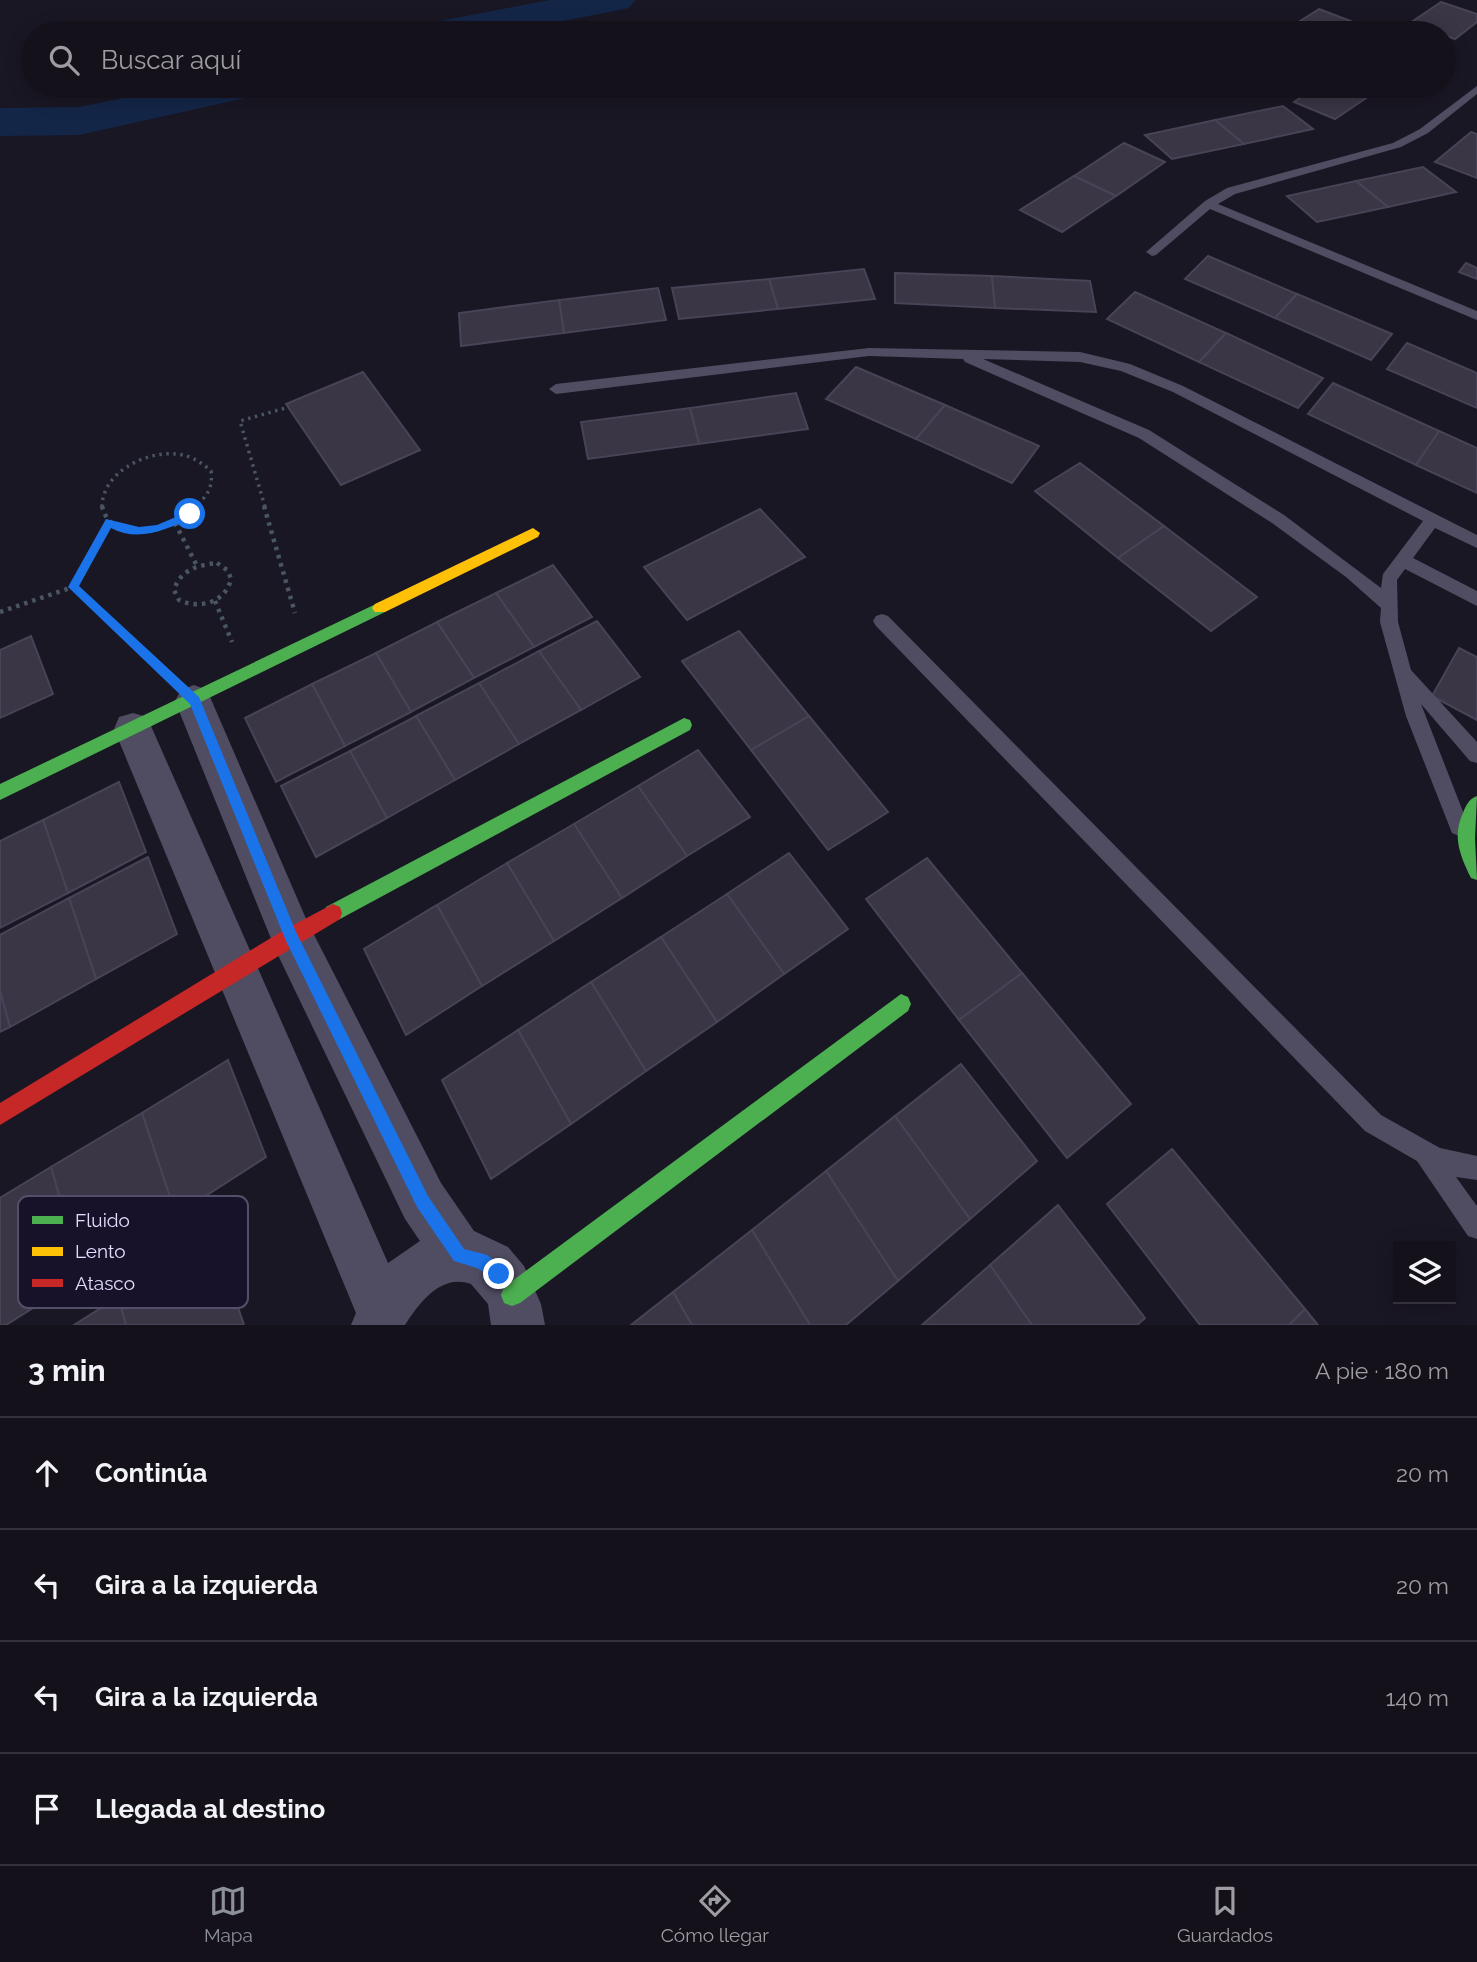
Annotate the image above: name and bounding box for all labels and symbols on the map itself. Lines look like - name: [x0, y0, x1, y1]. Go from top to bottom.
- route start: [174, 498, 205, 529]
- legend: [18, 1196, 248, 1308]
- text: Fluido: [75, 1209, 130, 1231]
- text: Lento: [75, 1240, 126, 1262]
- route end: [483, 1258, 514, 1289]
- text: Atasco: [75, 1272, 135, 1294]

